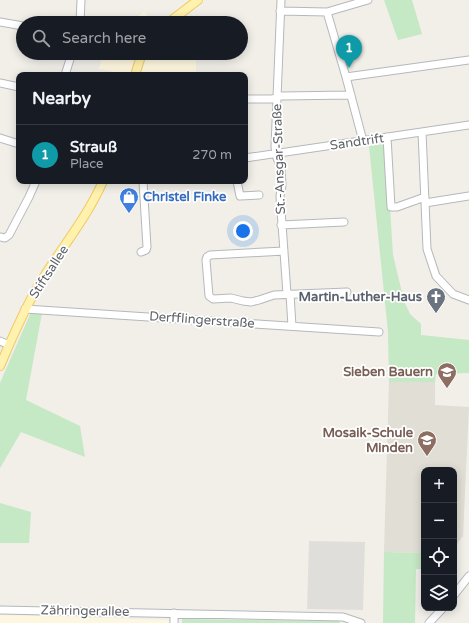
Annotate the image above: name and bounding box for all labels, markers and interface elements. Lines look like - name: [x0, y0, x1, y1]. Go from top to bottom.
- search box: [16, 16, 248, 60]
- icon: search: [30, 27, 52, 49]
- text: Search here: [62, 29, 146, 47]
- pin: 1: [336, 35, 362, 68]
- text: Nearby: [32, 88, 91, 109]
- street label: St.-Ansgar-Straße: [269, 103, 289, 215]
- street label: Sandtrift: [329, 130, 385, 154]
- text: Strauß: [70, 138, 117, 156]
- text: 1: [41, 147, 49, 163]
- text: 270 m: [192, 147, 232, 163]
- text: Place: [70, 156, 103, 172]
- shop icon: Christel Finke: [118, 186, 140, 214]
- place label: Christel Finke: [143, 189, 227, 205]
- your location: [233, 221, 253, 241]
- street label: Stiftsallee: [26, 242, 72, 302]
- church icon: Martin-Luther-Haus: [425, 286, 447, 314]
- place label: Martin-Luther-Haus: [299, 289, 422, 305]
- street label: Derfflingerstraße: [149, 308, 255, 332]
- school or university icon: Sieben Bauern: [436, 361, 458, 389]
- place label: Sieben Bauern: [343, 364, 433, 380]
- place label: Mosaik-Schule Minden: [322, 425, 414, 456]
- school or university icon: Mosaik-Schule Minden: [416, 429, 438, 457]
- map controls: [421, 467, 457, 611]
- button: +: [421, 467, 457, 503]
- button: −: [421, 503, 457, 539]
- button: locate: [421, 539, 457, 575]
- button: layers: [421, 575, 457, 611]
- street label: Zähringerallee: [41, 602, 129, 620]

